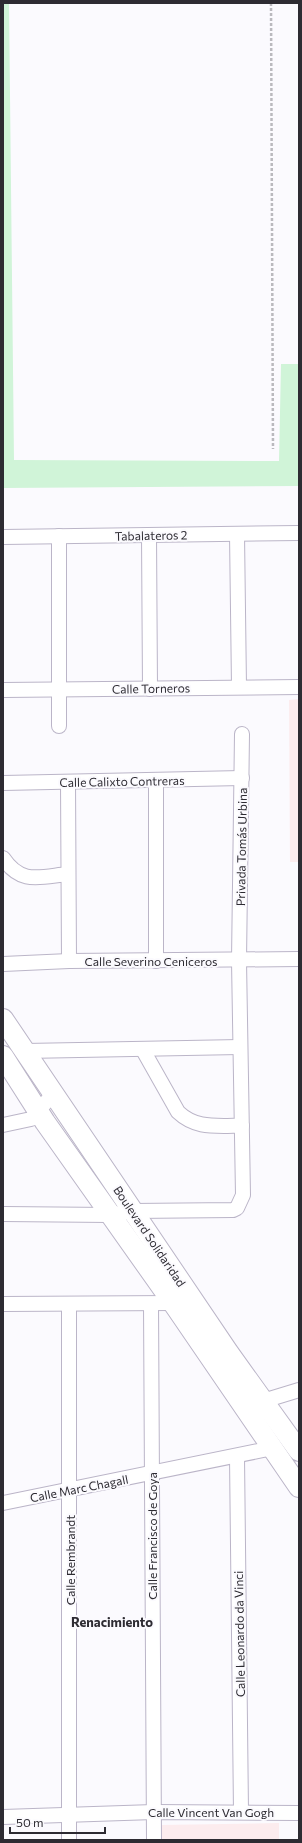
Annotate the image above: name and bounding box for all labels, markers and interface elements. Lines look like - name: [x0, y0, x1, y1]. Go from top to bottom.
- street label: Tabalateros 2: [114, 527, 188, 543]
- street label: Calle Torneros: [112, 680, 190, 696]
- street label: Calle Calixto Contreras: [59, 773, 185, 789]
- street label: Privada Tomás Urbina: [233, 788, 249, 906]
- street label: Calle Severino Ceniceros: [85, 954, 217, 968]
- street label: Boulevard Solidaridad: [111, 1183, 189, 1289]
- street label: Calle Marc Chagall: [29, 1472, 129, 1504]
- street label: Calle Francisco de Goya: [145, 1472, 159, 1600]
- street label: Calle Rembrandt: [63, 1515, 77, 1605]
- street label: Calle Leonardo da Vinci: [231, 1571, 247, 1697]
- district label: Renacimiento: [71, 1614, 153, 1630]
- street label: Calle Vincent Van Gogh: [148, 1805, 274, 1819]
- scale bar: [10, 1809, 105, 1835]
- text: 50 m: [16, 1815, 44, 1829]

